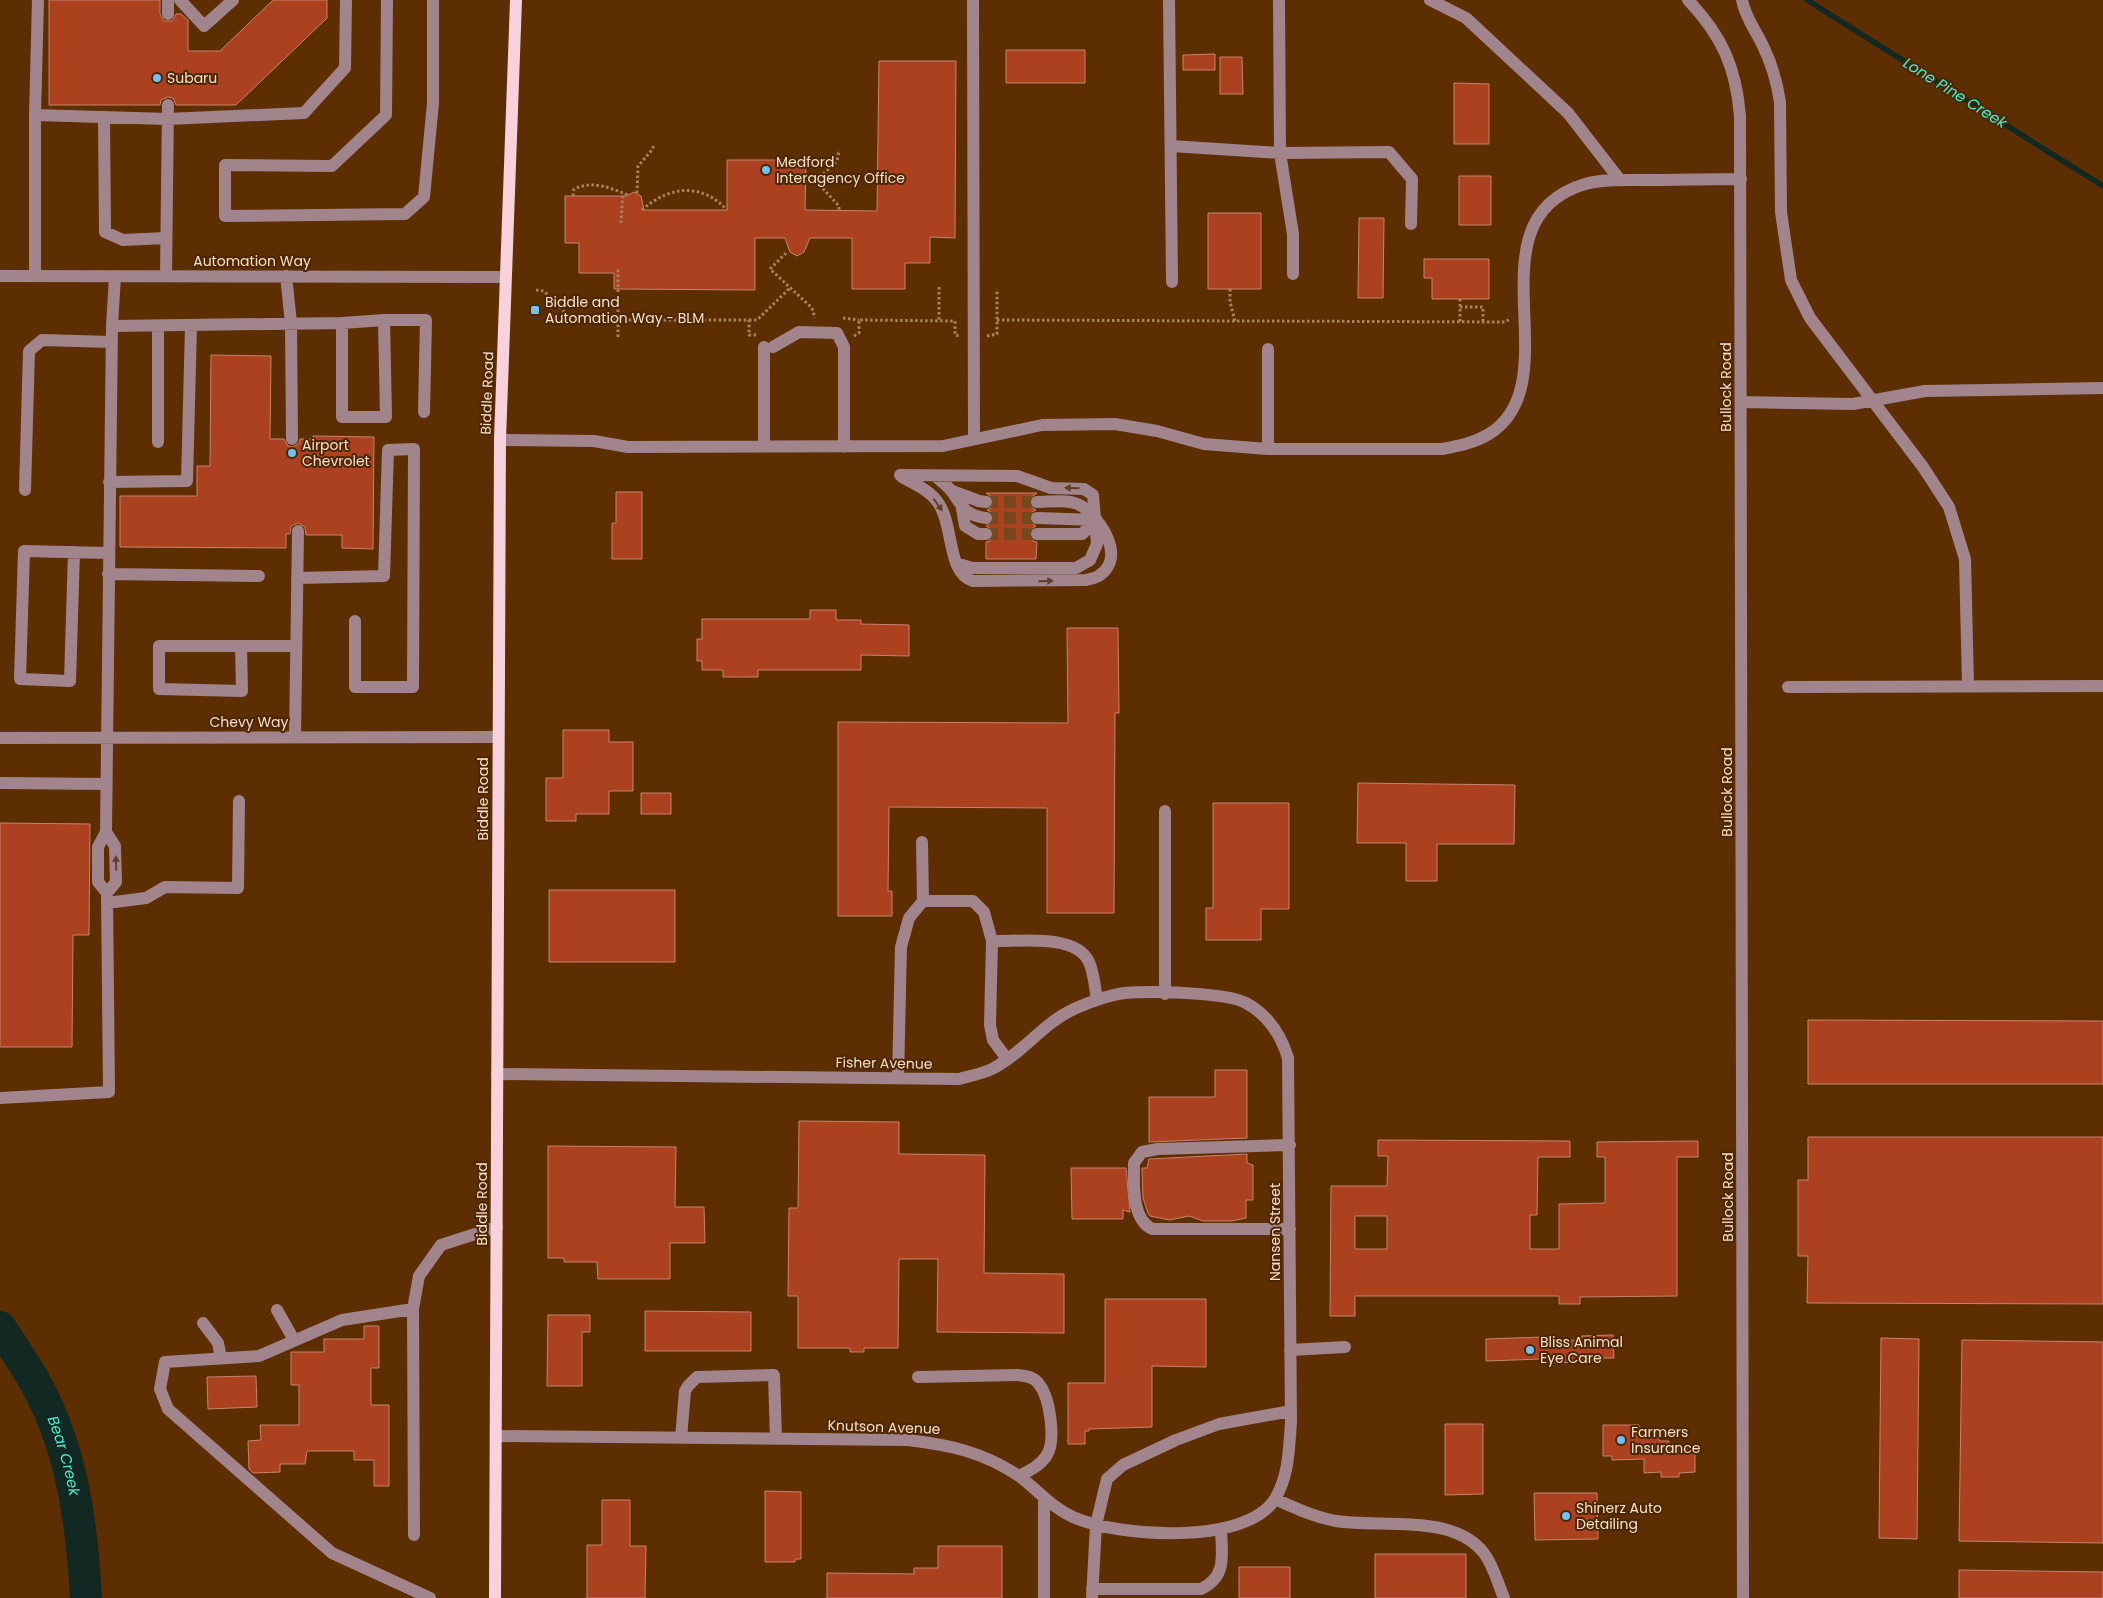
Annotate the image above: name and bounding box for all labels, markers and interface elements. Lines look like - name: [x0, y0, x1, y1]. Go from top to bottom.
- water label: Lone Pine Creek: [1899, 52, 2012, 134]
- place label: Subaru: [167, 68, 217, 88]
- marker: Subaru: [151, 72, 163, 84]
- place label: Medford Interagency Office: [776, 152, 905, 188]
- marker: Medford Interagency Office: [760, 164, 772, 176]
- street label: Automation Way: [193, 251, 311, 271]
- place label: Biddle and Automation Way - BLM: [545, 292, 704, 328]
- marker: Biddle and Automation Way - BLM: [529, 304, 541, 316]
- street label: Bullock Road: [1716, 342, 1736, 432]
- street label: Biddle Road: [476, 351, 498, 435]
- place label: Airport Chevrolet: [302, 435, 370, 471]
- marker: Airport Chevrolet: [286, 447, 298, 459]
- one-way arrow: [1064, 484, 1080, 492]
- one-way arrow: [933, 498, 943, 512]
- one-way arrow: [1039, 577, 1055, 585]
- street label: Chevy Way: [210, 712, 289, 732]
- street label: Bullock Road: [1717, 747, 1737, 837]
- street label: Biddle Road: [473, 757, 493, 841]
- one-way arrow: [111, 854, 119, 870]
- street label: Fisher Avenue: [835, 1052, 933, 1074]
- street label: Bullock Road: [1718, 1152, 1738, 1242]
- street label: Biddle Road: [472, 1162, 492, 1246]
- street label: Nansen Street: [1265, 1183, 1285, 1281]
- place label: Bliss Animal Eye Care: [1540, 1332, 1623, 1368]
- marker: Bliss Animal Eye Care: [1524, 1344, 1536, 1356]
- water label: Bear Creek: [43, 1413, 86, 1499]
- street label: Knutson Avenue: [827, 1415, 941, 1439]
- place label: Farmers Insurance: [1631, 1422, 1701, 1458]
- marker: Farmers Insurance: [1615, 1434, 1627, 1446]
- place label: Shinerz Auto Detailing: [1576, 1498, 1662, 1534]
- marker: Shinerz Auto Detailing: [1560, 1510, 1572, 1522]

